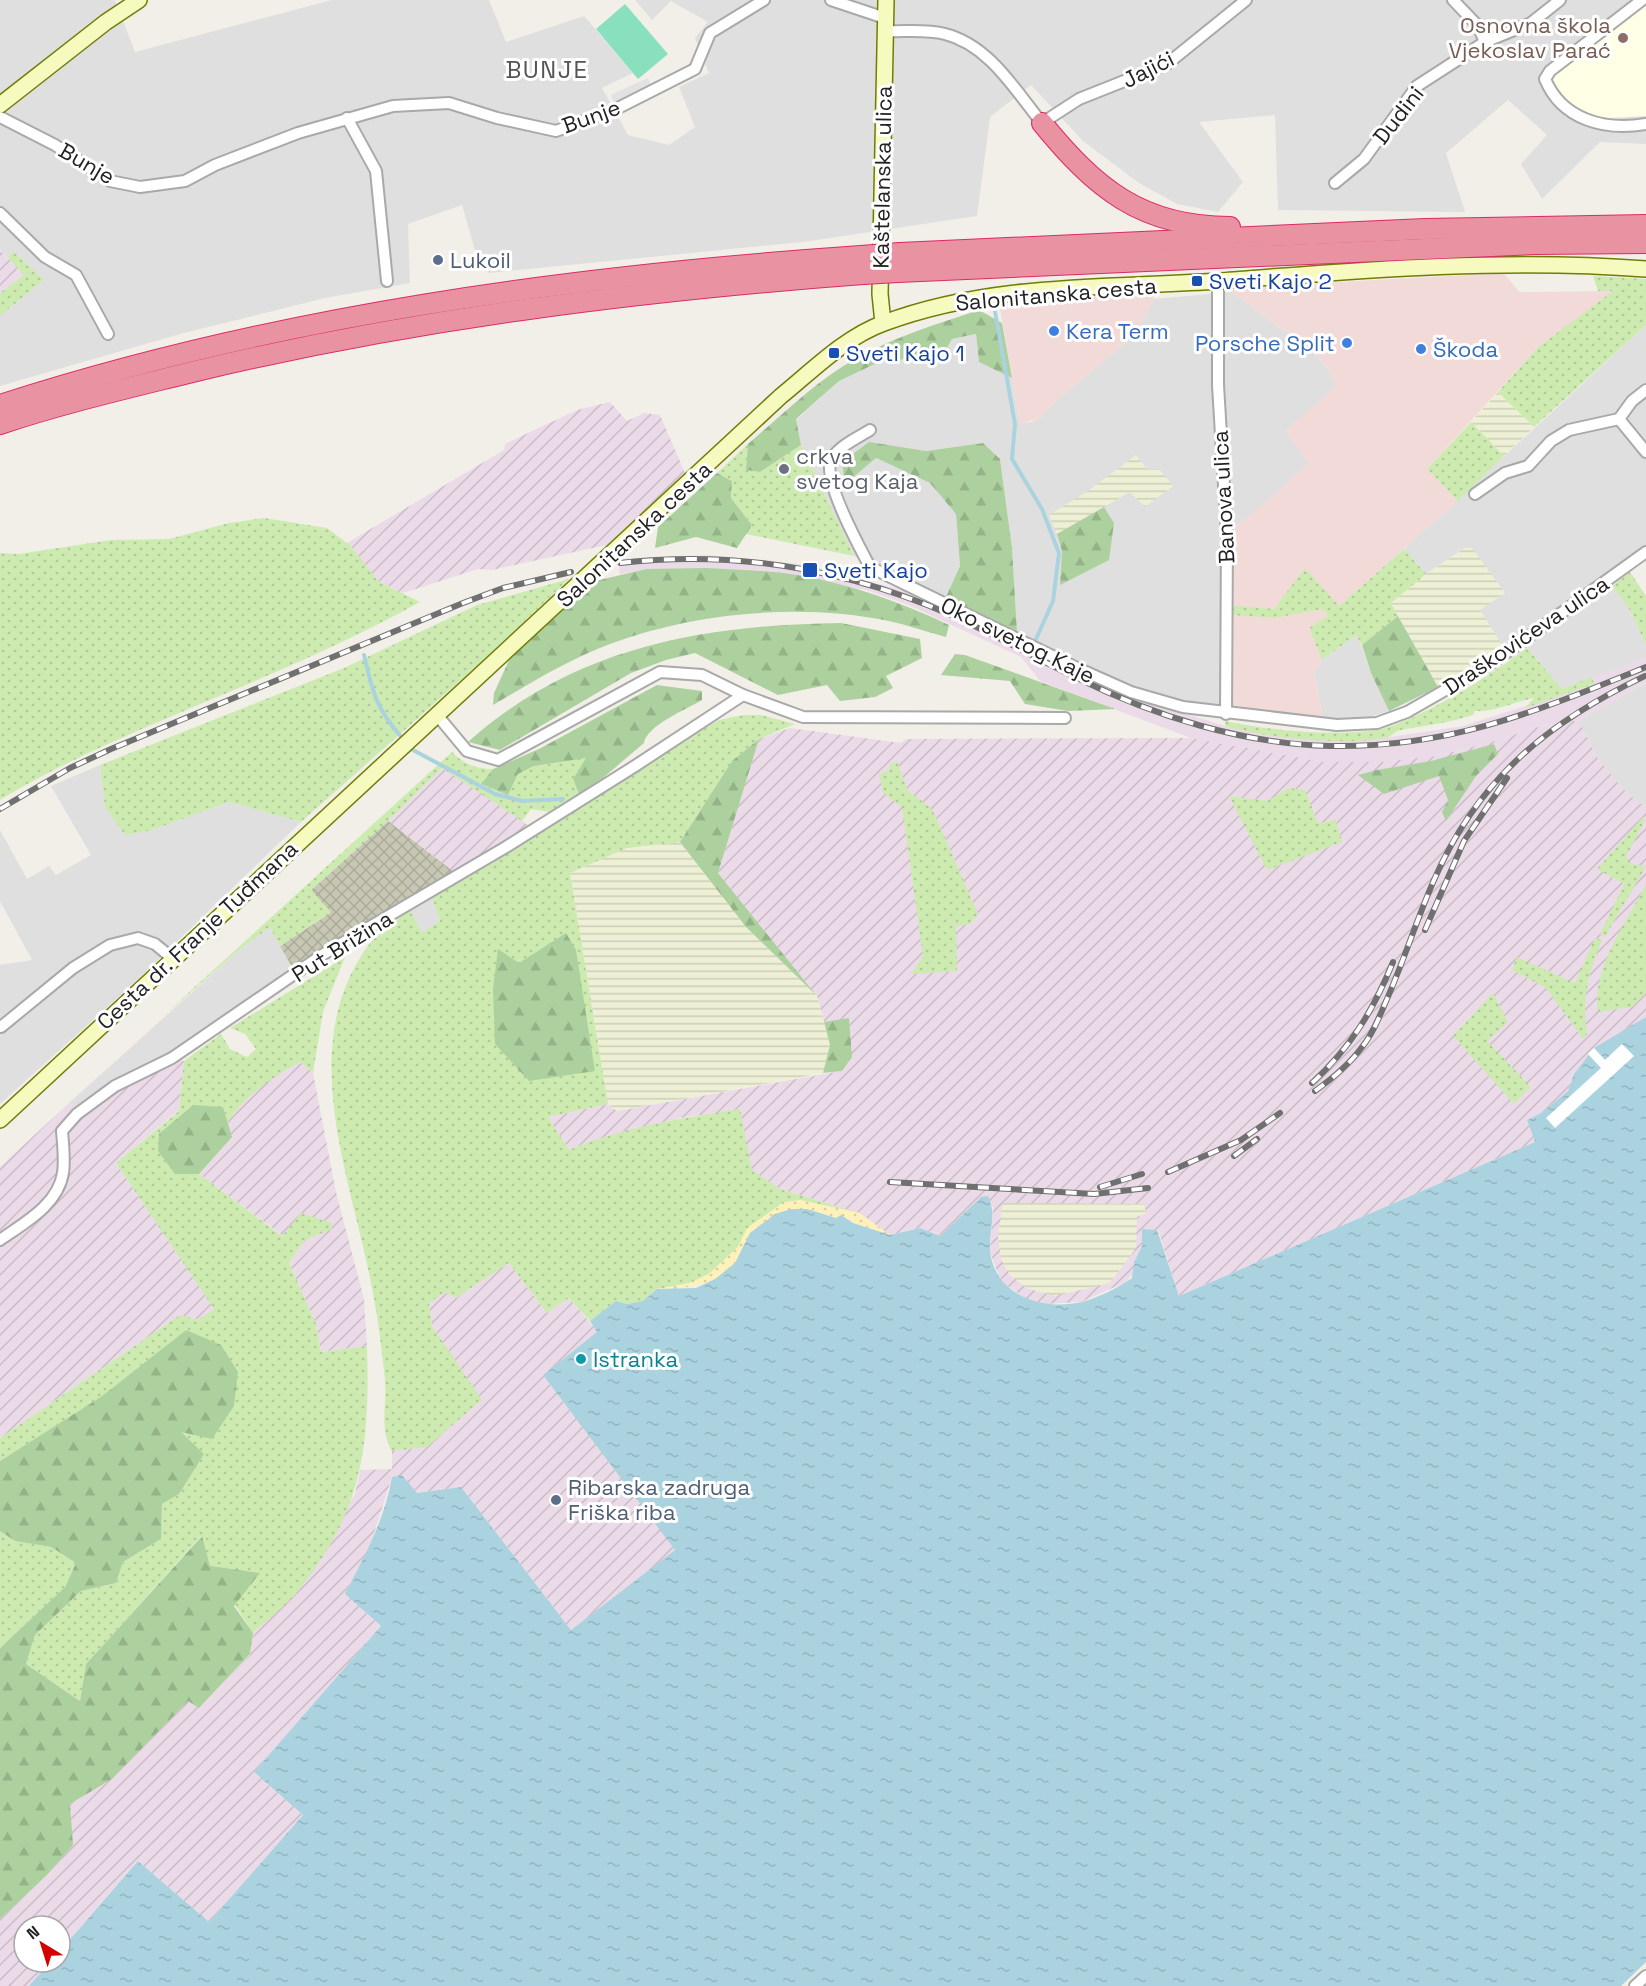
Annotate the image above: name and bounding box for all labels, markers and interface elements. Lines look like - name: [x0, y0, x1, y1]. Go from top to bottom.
- place label: Osnovna škola Vjekoslav Parać: [1448, 11, 1611, 64]
- marker: Osnovna škola Vjekoslav Parać: [1616, 31, 1630, 45]
- street label: Jajići: [1117, 44, 1179, 94]
- district label: BUNJE: [505, 54, 589, 85]
- street label: Dudini: [1367, 80, 1429, 150]
- street label: Kaštelanska ulica: [866, 85, 898, 269]
- street label: Bunje: [558, 93, 624, 139]
- street label: Bunje: [54, 136, 120, 190]
- place label: Lukoil: [450, 246, 511, 274]
- marker: Lukoil: [431, 253, 445, 267]
- place label: Sveti Kajo 2: [1209, 267, 1332, 295]
- street label: Salonitanska cesta: [954, 271, 1158, 317]
- marker: Sveti Kajo 2: [1190, 274, 1204, 288]
- place label: Kera Term: [1066, 317, 1169, 345]
- marker: Kera Term: [1047, 324, 1061, 338]
- place label: Porsche Split: [1195, 329, 1335, 357]
- place label: Škoda: [1433, 335, 1499, 363]
- marker: Porsche Split: [1340, 336, 1354, 350]
- place label: Sveti Kajo 1: [846, 339, 965, 367]
- marker: Škoda: [1414, 342, 1428, 356]
- marker: Sveti Kajo 1: [827, 346, 841, 360]
- street label: Banova ulica: [1206, 429, 1240, 564]
- place label: crkva svetog Kaja: [796, 442, 919, 495]
- street label: Salonitanska cesta: [551, 455, 718, 613]
- marker: crkva svetog Kaja: [777, 462, 791, 476]
- place label: Sveti Kajo: [824, 556, 928, 584]
- marker: Sveti Kajo: [801, 561, 819, 579]
- street label: Draškovićeva ulica: [1438, 569, 1614, 701]
- street label: Oko svetog Kaje: [936, 591, 1100, 689]
- street label: Cesta dr. Franje Tuđmana: [91, 834, 304, 1035]
- street label: Put Brižina: [286, 904, 398, 988]
- place label: Istranka: [593, 1345, 678, 1373]
- marker: Istranka: [574, 1352, 588, 1366]
- place label: Ribarska zadruga Friška riba: [568, 1473, 750, 1526]
- marker: Ribarska zadruga Friška riba: [549, 1493, 563, 1507]
- north arrow: [12, 1914, 72, 1974]
- text: N: [22, 1921, 44, 1944]

